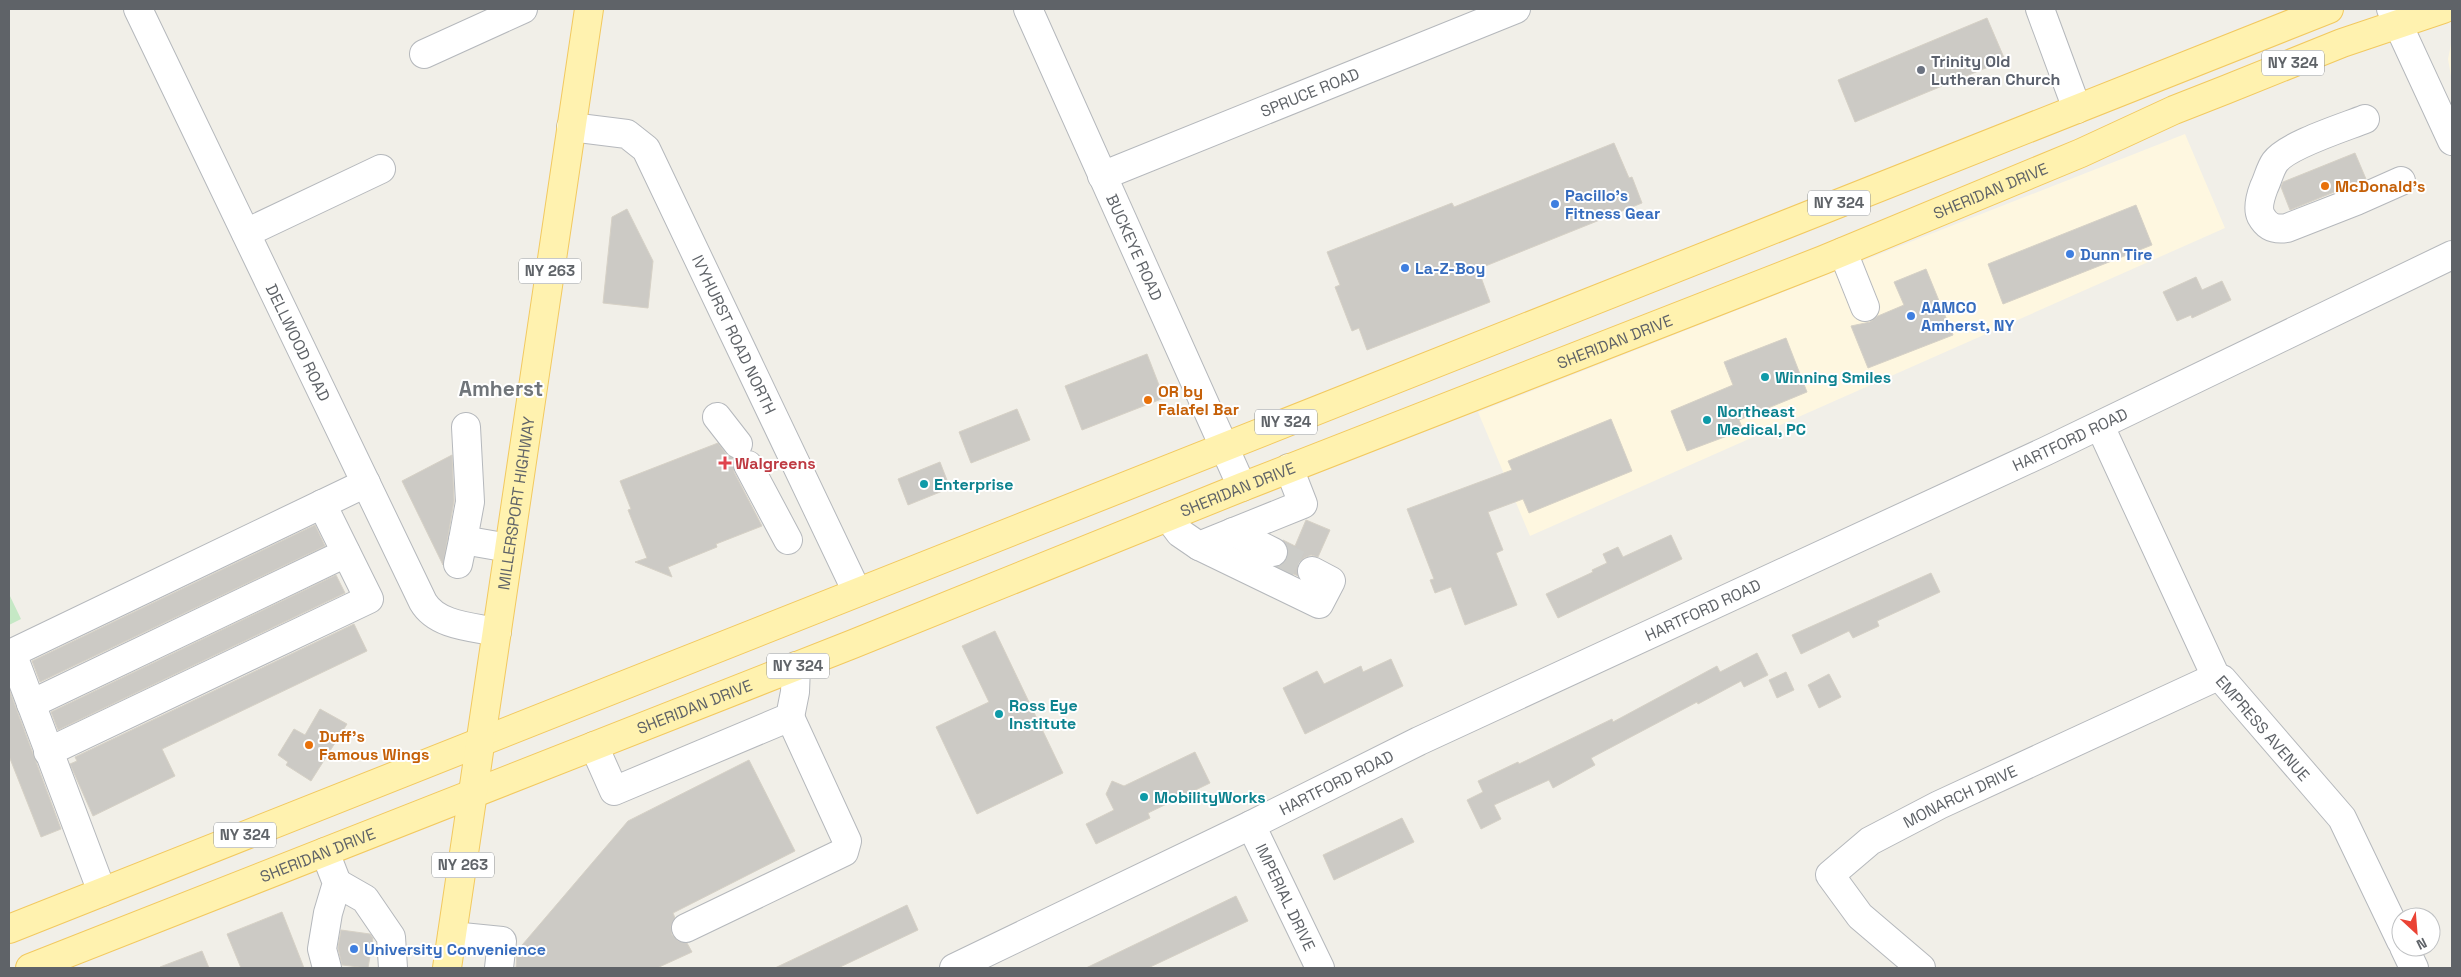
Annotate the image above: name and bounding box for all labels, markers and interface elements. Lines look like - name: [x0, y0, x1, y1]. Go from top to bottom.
- road number: NY 324: [2262, 50, 2324, 76]
- place label: Trinity Old Lutheran Church: [1931, 51, 2060, 90]
- street label: SPRUCE ROAD: [1257, 63, 1363, 122]
- marker: Trinity Old Lutheran Church: [1915, 64, 1927, 76]
- street label: SHERIDAN DRIVE: [1930, 158, 2051, 224]
- place label: McDonald's: [2335, 176, 2425, 197]
- marker: McDonald's: [2319, 180, 2331, 192]
- place label: Pacillo's Fitness Gear: [1565, 185, 1660, 224]
- road number: NY 324: [1808, 190, 1870, 216]
- street label: BUCKEYE ROAD: [1101, 191, 1167, 304]
- marker: Pacillo's Fitness Gear: [1549, 198, 1561, 210]
- place label: Dunn Tire: [2080, 244, 2153, 265]
- marker: Dunn Tire: [2064, 248, 2076, 260]
- street label: IVYHURST ROAD NORTH: [687, 252, 781, 418]
- road number: NY 263: [519, 258, 581, 284]
- place label: La-Z-Boy: [1415, 258, 1485, 279]
- marker: La-Z-Boy: [1399, 262, 1411, 274]
- street label: DELLWOOD ROAD: [261, 281, 335, 405]
- place label: AAMCO Amherst, NY: [1921, 297, 2015, 336]
- street label: SHERIDAN DRIVE: [1554, 310, 1676, 374]
- marker: AAMCO Amherst, NY: [1905, 310, 1917, 322]
- place label: Winning Smiles: [1775, 367, 1891, 388]
- marker: Winning Smiles: [1759, 371, 1771, 383]
- district label: Amherst: [459, 375, 543, 402]
- place label: OR by Falafel Bar: [1158, 381, 1239, 420]
- marker: OR by Falafel Bar: [1142, 394, 1154, 406]
- place label: Northeast Medical, PC: [1717, 401, 1806, 440]
- street label: HARTFORD ROAD: [2009, 403, 2131, 476]
- road number: NY 324: [1255, 410, 1317, 434]
- marker: Northeast Medical, PC: [1701, 414, 1713, 426]
- street label: MILLERSPORT HIGHWAY: [493, 415, 540, 591]
- place label: Walgreens: [735, 453, 816, 474]
- marker: Walgreens: [719, 457, 731, 469]
- street label: SHERIDAN DRIVE: [1177, 457, 1298, 522]
- place label: Enterprise: [934, 474, 1014, 495]
- marker: Enterprise: [918, 478, 930, 490]
- street label: HARTFORD ROAD: [1642, 574, 1764, 646]
- road number: NY 324: [767, 654, 829, 678]
- street label: EMPRESS AVENUE: [2211, 671, 2314, 786]
- street label: SHERIDAN DRIVE: [634, 675, 755, 739]
- place label: Ross Eye Institute: [1009, 695, 1078, 734]
- marker: Ross Eye Institute: [993, 708, 1005, 720]
- place label: Duff's Famous Wings: [319, 726, 429, 765]
- marker: Duff's Famous Wings: [303, 739, 315, 751]
- street label: HARTFORD ROAD: [1276, 745, 1397, 820]
- street label: MONARCH DRIVE: [1900, 760, 2020, 833]
- place label: MobilityWorks: [1154, 787, 1266, 808]
- marker: MobilityWorks: [1138, 791, 1150, 803]
- road number: NY 324: [214, 822, 276, 848]
- street label: SHERIDAN DRIVE: [257, 823, 378, 887]
- street label: IMPERIAL DRIVE: [1251, 840, 1320, 954]
- road number: NY 263: [432, 852, 494, 878]
- north arrow: [2391, 907, 2441, 957]
- text: N: [2414, 934, 2430, 954]
- place label: University Convenience: [364, 939, 546, 960]
- marker: University Convenience: [348, 943, 360, 955]

